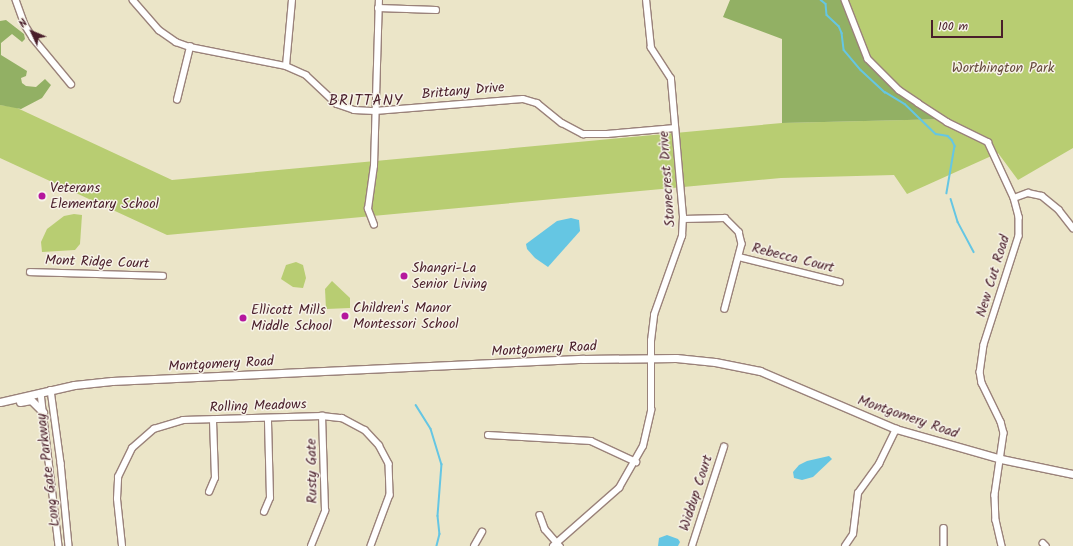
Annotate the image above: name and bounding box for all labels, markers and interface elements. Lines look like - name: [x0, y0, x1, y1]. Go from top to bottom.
- north arrow: [12, 12, 52, 52]
- scale bar: [933, 12, 1005, 38]
- text: N: [14, 15, 32, 32]
- text: 100 m: [938, 17, 968, 36]
- park label: Worthington Park: [952, 60, 1054, 76]
- street label: Brittany Drive: [421, 79, 505, 103]
- district label: BRITTANY: [329, 93, 403, 111]
- street label: Stonecrest Drive: [655, 130, 679, 228]
- place label: Veterans Elementary School: [50, 180, 159, 212]
- marker: Veterans Elementary School: [37, 191, 47, 201]
- street label: New Cut Road: [973, 233, 1013, 319]
- street label: Rebecca Court: [750, 240, 836, 276]
- street label: Mont Ridge Court: [45, 252, 149, 272]
- place label: Shangri-La Senior Living: [412, 260, 487, 292]
- marker: Shangri-La Senior Living: [399, 271, 409, 281]
- place label: Children's Manor Montessori School: [353, 300, 459, 332]
- place label: Ellicott Mills Middle School: [251, 302, 332, 334]
- marker: Children's Manor Montessori School: [340, 311, 350, 321]
- marker: Ellicott Mills Middle School: [238, 313, 248, 323]
- street label: Montgomery Road: [491, 338, 597, 360]
- street label: Montgomery Road: [168, 353, 274, 375]
- street label: Montgomery Road: [855, 392, 961, 442]
- street label: Rolling Meadows: [209, 396, 307, 416]
- street label: Long Gate Parkway: [33, 412, 63, 528]
- street label: Rusty Gate: [303, 438, 321, 504]
- street label: Widdup Court: [676, 453, 716, 533]

